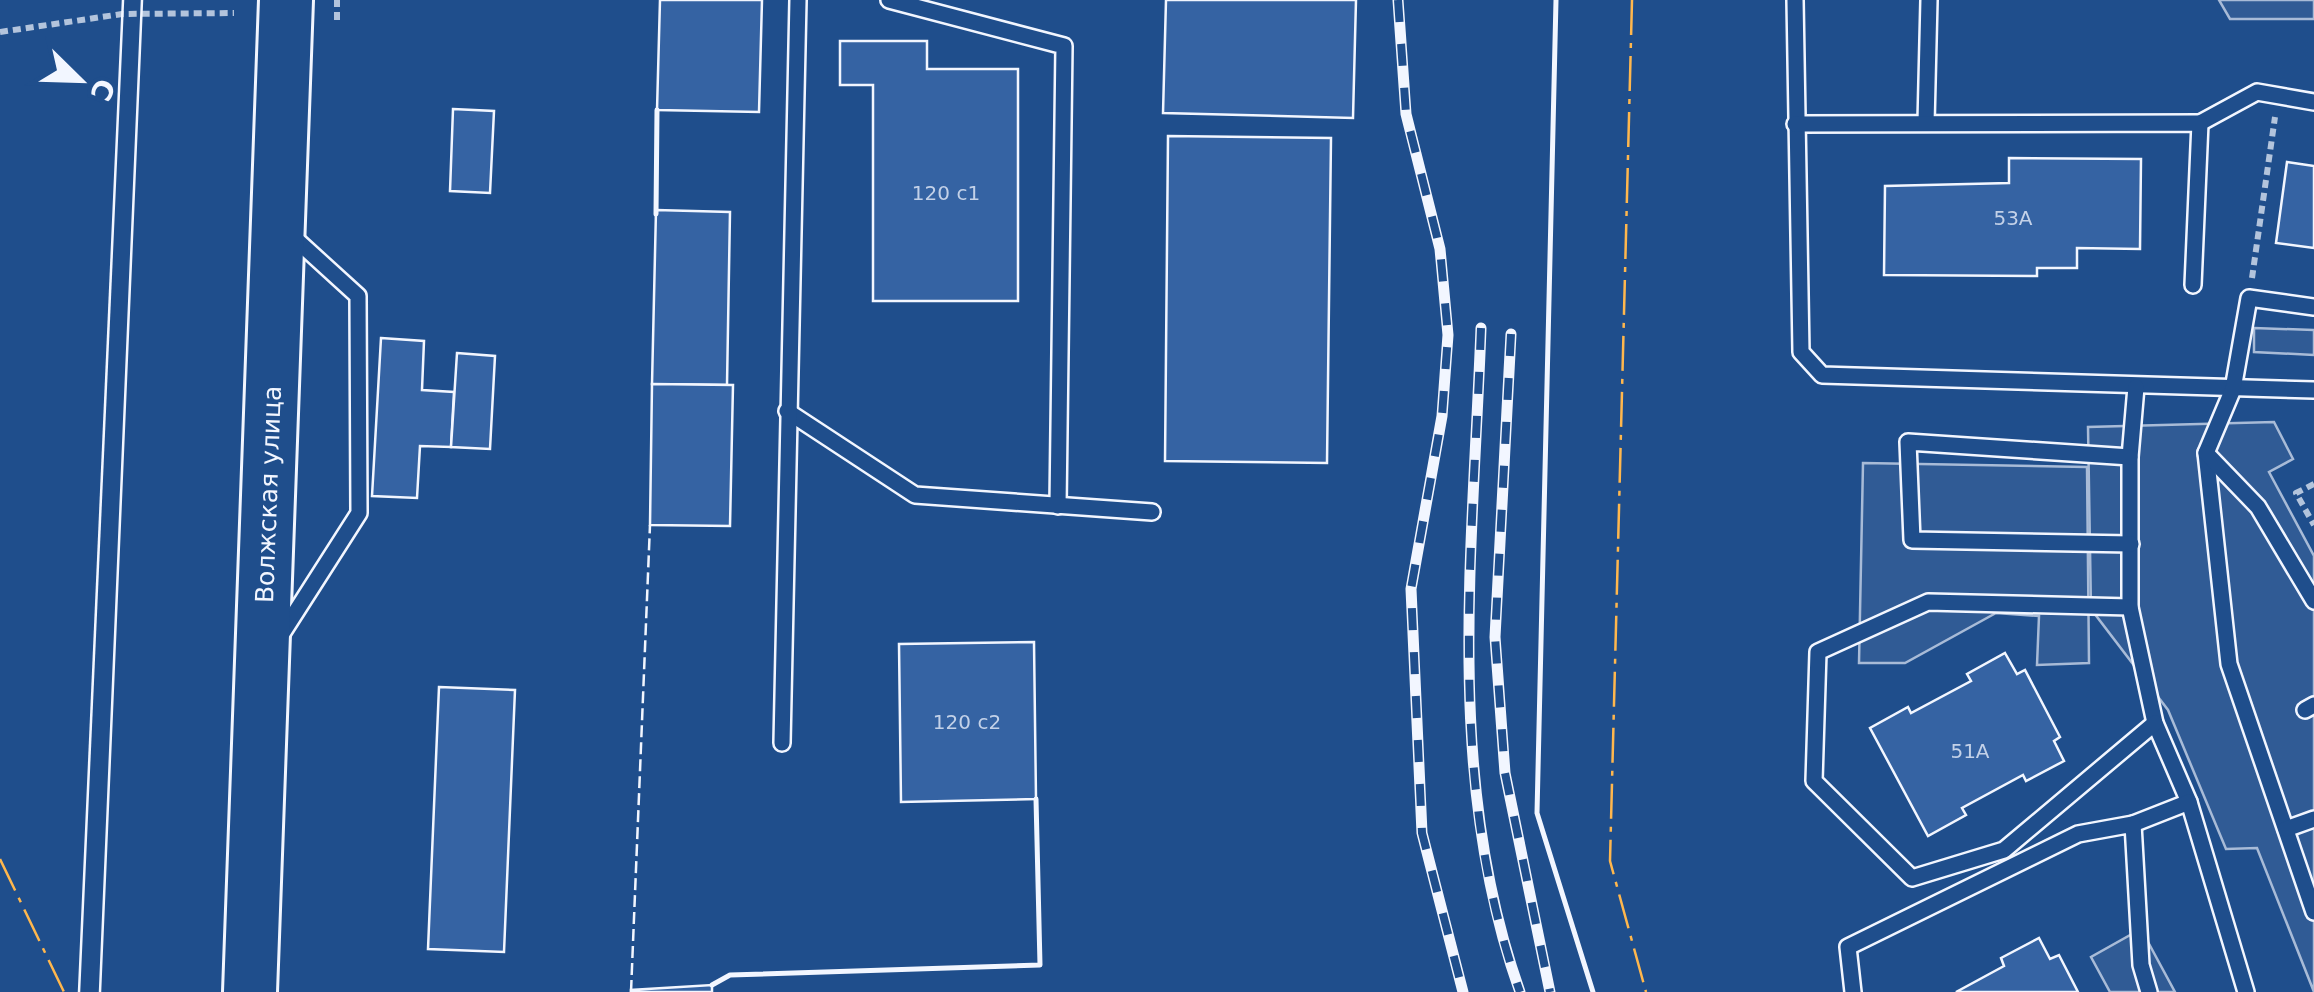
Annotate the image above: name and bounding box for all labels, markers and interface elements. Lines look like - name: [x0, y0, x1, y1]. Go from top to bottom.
- north arrow: [30, 30, 130, 130]
- text: С: [83, 74, 122, 105]
- house number: 120 с1: [912, 181, 980, 205]
- house number: 53А: [1993, 206, 2033, 230]
- street label: Волжская улица: [250, 385, 286, 604]
- house number: 120 с2: [933, 710, 1001, 734]
- house number: 51А: [1950, 739, 1990, 763]

